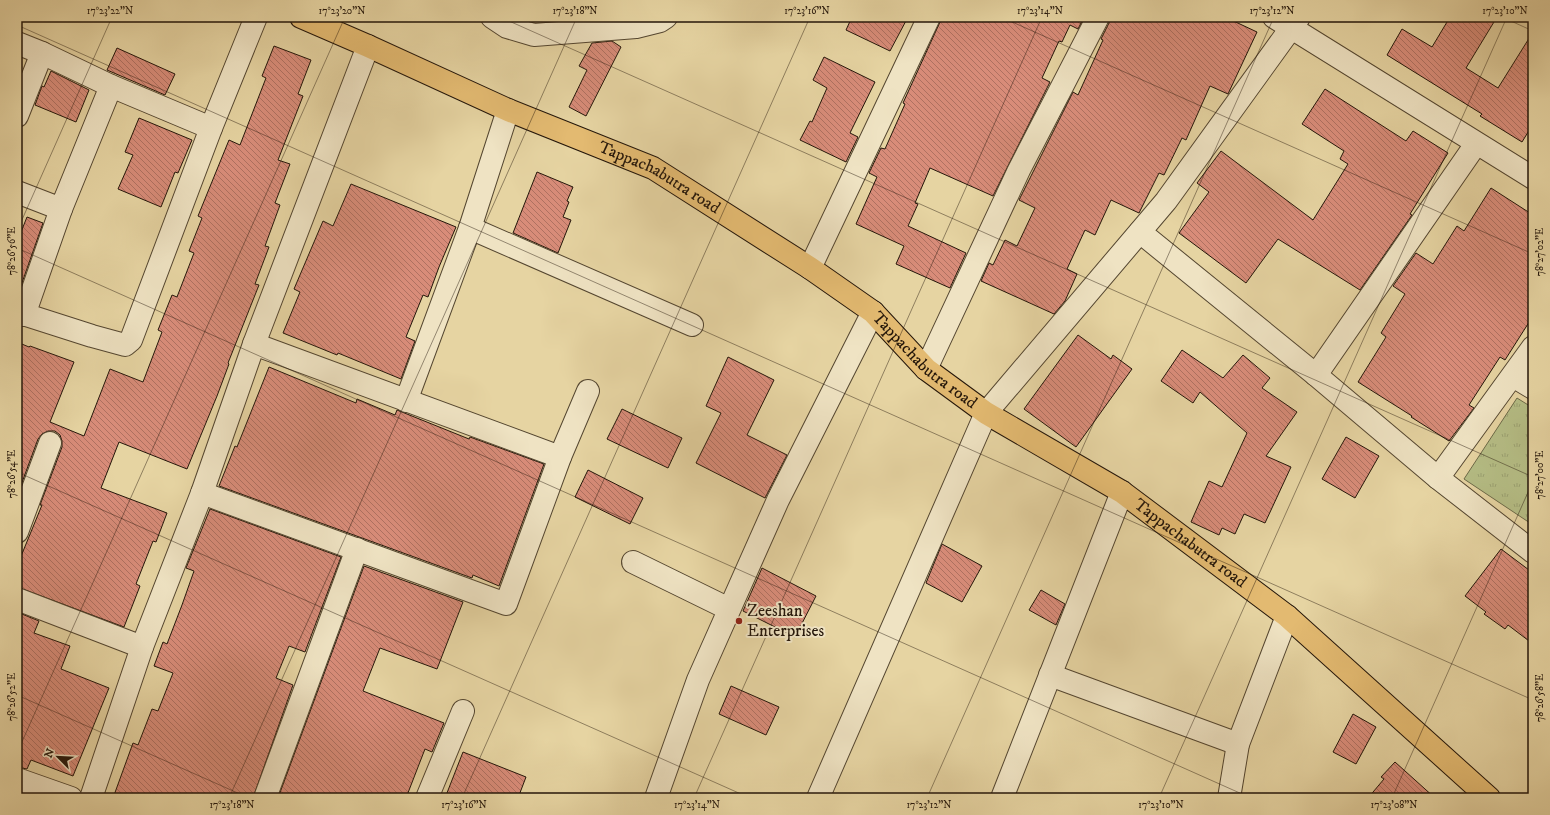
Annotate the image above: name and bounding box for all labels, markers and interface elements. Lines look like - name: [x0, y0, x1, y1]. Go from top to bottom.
- text: 17°23'22"N: [87, 5, 133, 17]
- text: 17°23'20"N: [319, 5, 365, 17]
- text: 17°23'18"N: [552, 5, 598, 17]
- text: 17°23'16"N: [784, 5, 830, 17]
- text: 17°23'14"N: [1017, 5, 1063, 17]
- text: 17°23'12"N: [1249, 5, 1295, 17]
- text: 17°23'10"N: [1482, 5, 1528, 17]
- street label: Tappachabutra road: [595, 136, 725, 219]
- text: 78°26'56"E: [6, 227, 18, 275]
- text: 78°27'02"E: [1534, 228, 1546, 276]
- street label: Tappachabutra road: [867, 307, 982, 414]
- text: 78°26'54"E: [6, 450, 18, 498]
- text: 78°27'00"E: [1534, 451, 1546, 499]
- street label: Tappachabutra road: [1129, 494, 1251, 593]
- place label: Zeeshan Enterprises: [747, 600, 825, 642]
- marker: Zeeshan Enterprises: [734, 616, 744, 626]
- text: 78°26'52"E: [6, 673, 18, 721]
- text: 78°26'58"E: [1534, 674, 1546, 722]
- north arrow: [38, 737, 78, 777]
- text: N: [42, 746, 58, 760]
- text: 17°23'18"N: [209, 799, 255, 811]
- text: 17°23'16"N: [441, 799, 487, 811]
- text: 17°23'14"N: [674, 799, 720, 811]
- text: 17°23'12"N: [906, 799, 952, 811]
- text: 17°23'10"N: [1138, 799, 1184, 811]
- text: 17°23'08"N: [1371, 799, 1417, 811]

